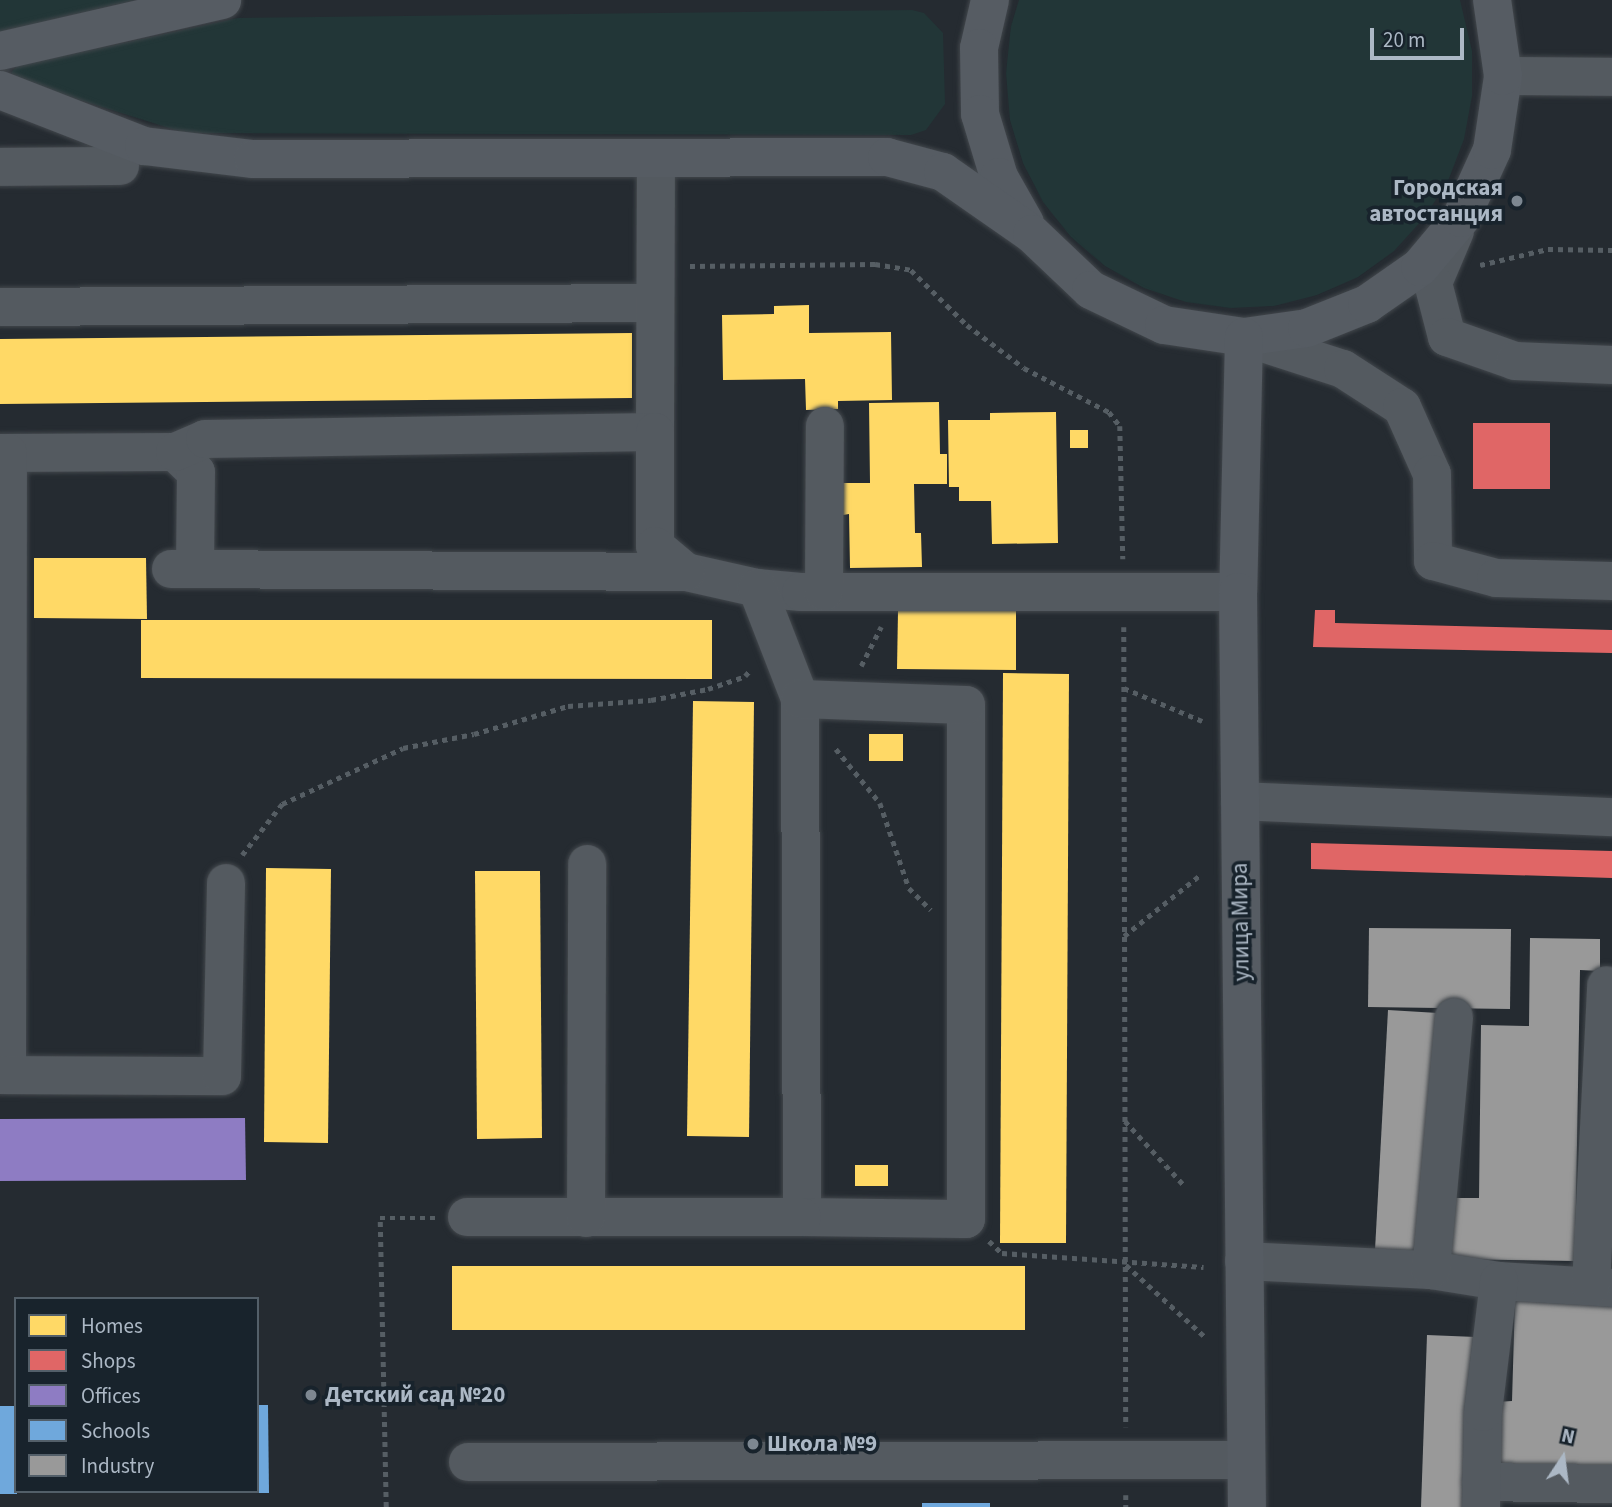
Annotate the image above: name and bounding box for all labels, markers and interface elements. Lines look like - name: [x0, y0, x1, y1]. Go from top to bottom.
- scale bar: [1374, 14, 1468, 58]
- text: 20 m: [1383, 25, 1425, 55]
- place label: Городская автостанция: [1369, 174, 1503, 228]
- marker: Городская автостанция: [1509, 193, 1525, 209]
- street label: улица Мира: [1226, 862, 1256, 982]
- legend: [14, 1297, 259, 1493]
- text: Homes: [81, 1311, 143, 1341]
- text: Shops: [81, 1346, 135, 1376]
- text: Offices: [81, 1381, 141, 1411]
- place label: Детский сад №20: [325, 1381, 505, 1409]
- marker: Детский сад №20: [303, 1387, 319, 1403]
- text: Schools: [81, 1416, 150, 1446]
- text: N: [1559, 1422, 1577, 1452]
- north arrow: [1528, 1423, 1598, 1493]
- place label: Школа №9: [767, 1430, 877, 1458]
- marker: Школа №9: [745, 1436, 761, 1452]
- text: Industry: [81, 1451, 154, 1481]

